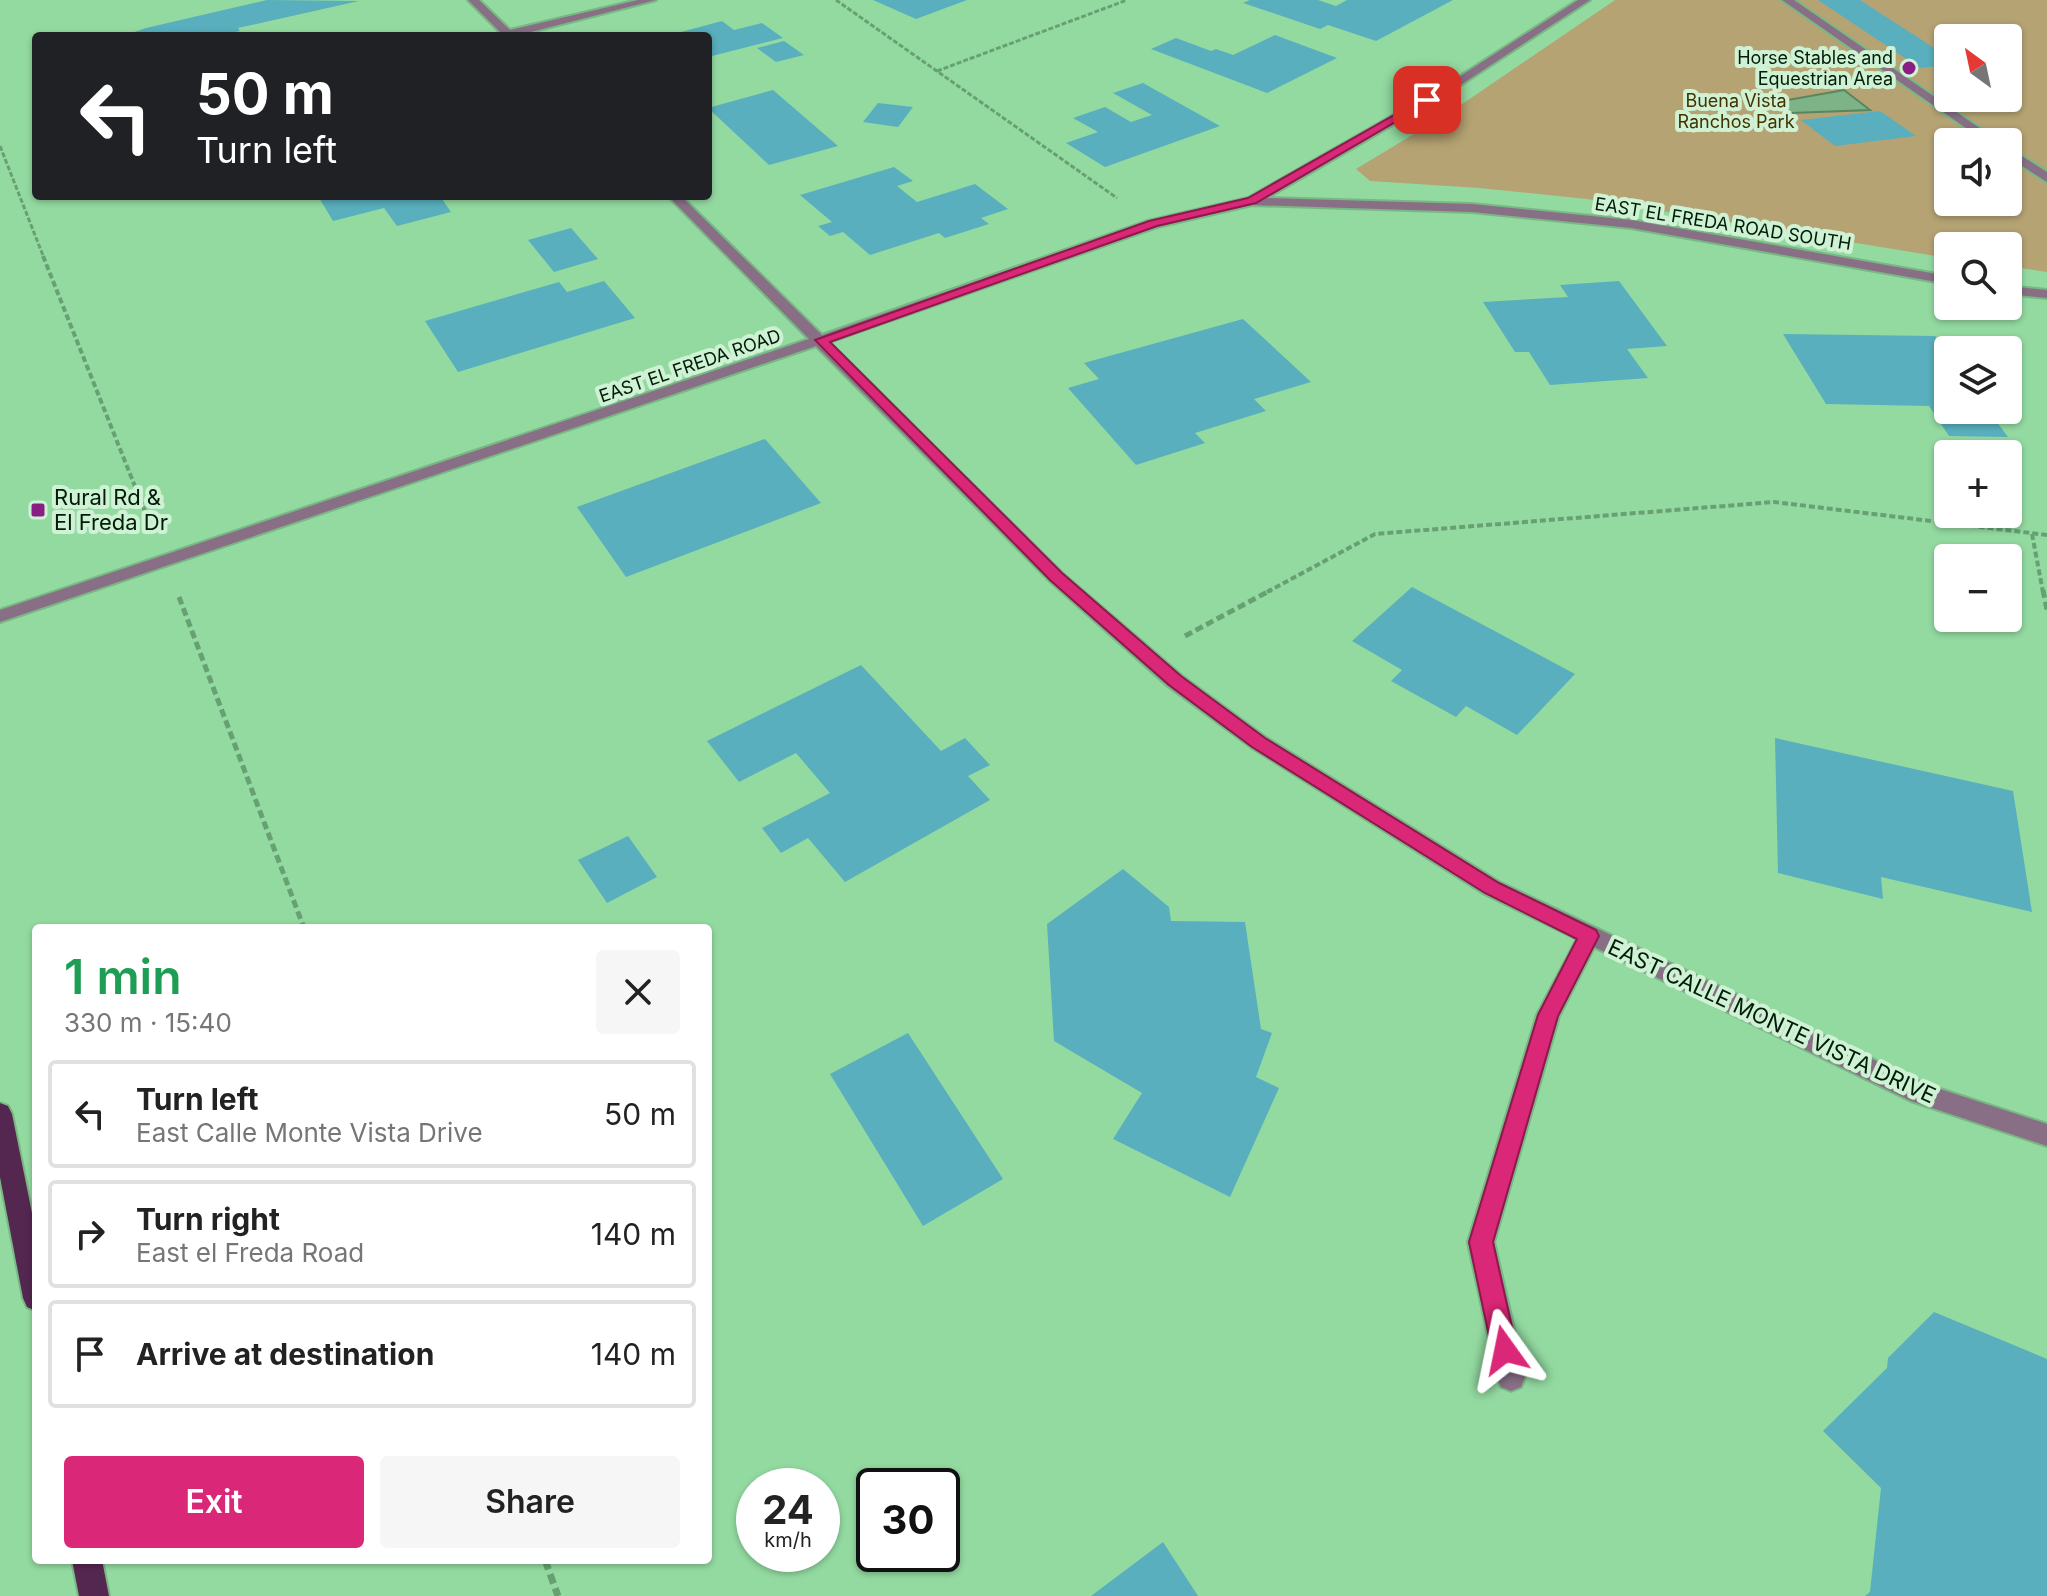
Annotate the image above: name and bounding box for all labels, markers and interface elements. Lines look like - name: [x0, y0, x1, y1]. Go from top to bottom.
- north arrow: [1934, 24, 2022, 112]
- map controls: [1934, 24, 2022, 632]
- place label: Horse Stables and Equestrian Area: [1737, 47, 1893, 89]
- marker: Horse Stables and Equestrian Area: [1900, 59, 1918, 77]
- text: 50 m: [196, 60, 334, 128]
- icon: left: [64, 64, 168, 168]
- pin: [1393, 66, 1461, 134]
- icon: arrive: [1405, 78, 1449, 122]
- park label: Buena Vista Ranchos Park: [1677, 90, 1795, 132]
- text: Turn left: [196, 128, 337, 172]
- button: sound: [1934, 128, 2022, 216]
- street label: EAST EL FREDA ROAD SOUTH: [1593, 193, 1853, 254]
- button: search: [1934, 232, 2022, 320]
- street label: EAST EL FREDA ROAD: [596, 325, 783, 406]
- button: layers: [1934, 336, 2022, 424]
- button: +: [1934, 440, 2022, 528]
- place label: Rural Rd & El Freda Dr: [54, 484, 168, 535]
- marker: Rural Rd & El Freda Dr: [29, 501, 47, 519]
- button: −: [1934, 544, 2022, 632]
- street label: EAST CALLE MONTE VISTA DRIVE: [1604, 934, 1940, 1108]
- text: 1 min: [64, 947, 182, 1006]
- button: close: [596, 950, 680, 1034]
- text: 330 m · 15:40: [64, 1007, 232, 1038]
- text: Turn left: [136, 1081, 258, 1117]
- icon: left: [68, 1092, 112, 1136]
- text: 50 m: [604, 1096, 676, 1132]
- text: East Calle Monte Vista Drive: [136, 1117, 483, 1148]
- text: Turn right: [136, 1201, 280, 1237]
- icon: right: [68, 1212, 112, 1256]
- text: 140 m: [591, 1216, 676, 1252]
- text: East el Freda Road: [136, 1237, 364, 1268]
- position arrow: [1463, 1308, 1547, 1392]
- icon: arrive: [68, 1332, 112, 1376]
- text: Arrive at destination: [136, 1336, 434, 1372]
- text: 140 m: [591, 1336, 676, 1372]
- button: Exit: [64, 1456, 364, 1548]
- button: Share: [380, 1456, 680, 1548]
- speed limit sign: 30: [856, 1468, 960, 1572]
- text: 24: [762, 1485, 814, 1534]
- text: km/h: [764, 1528, 812, 1552]

